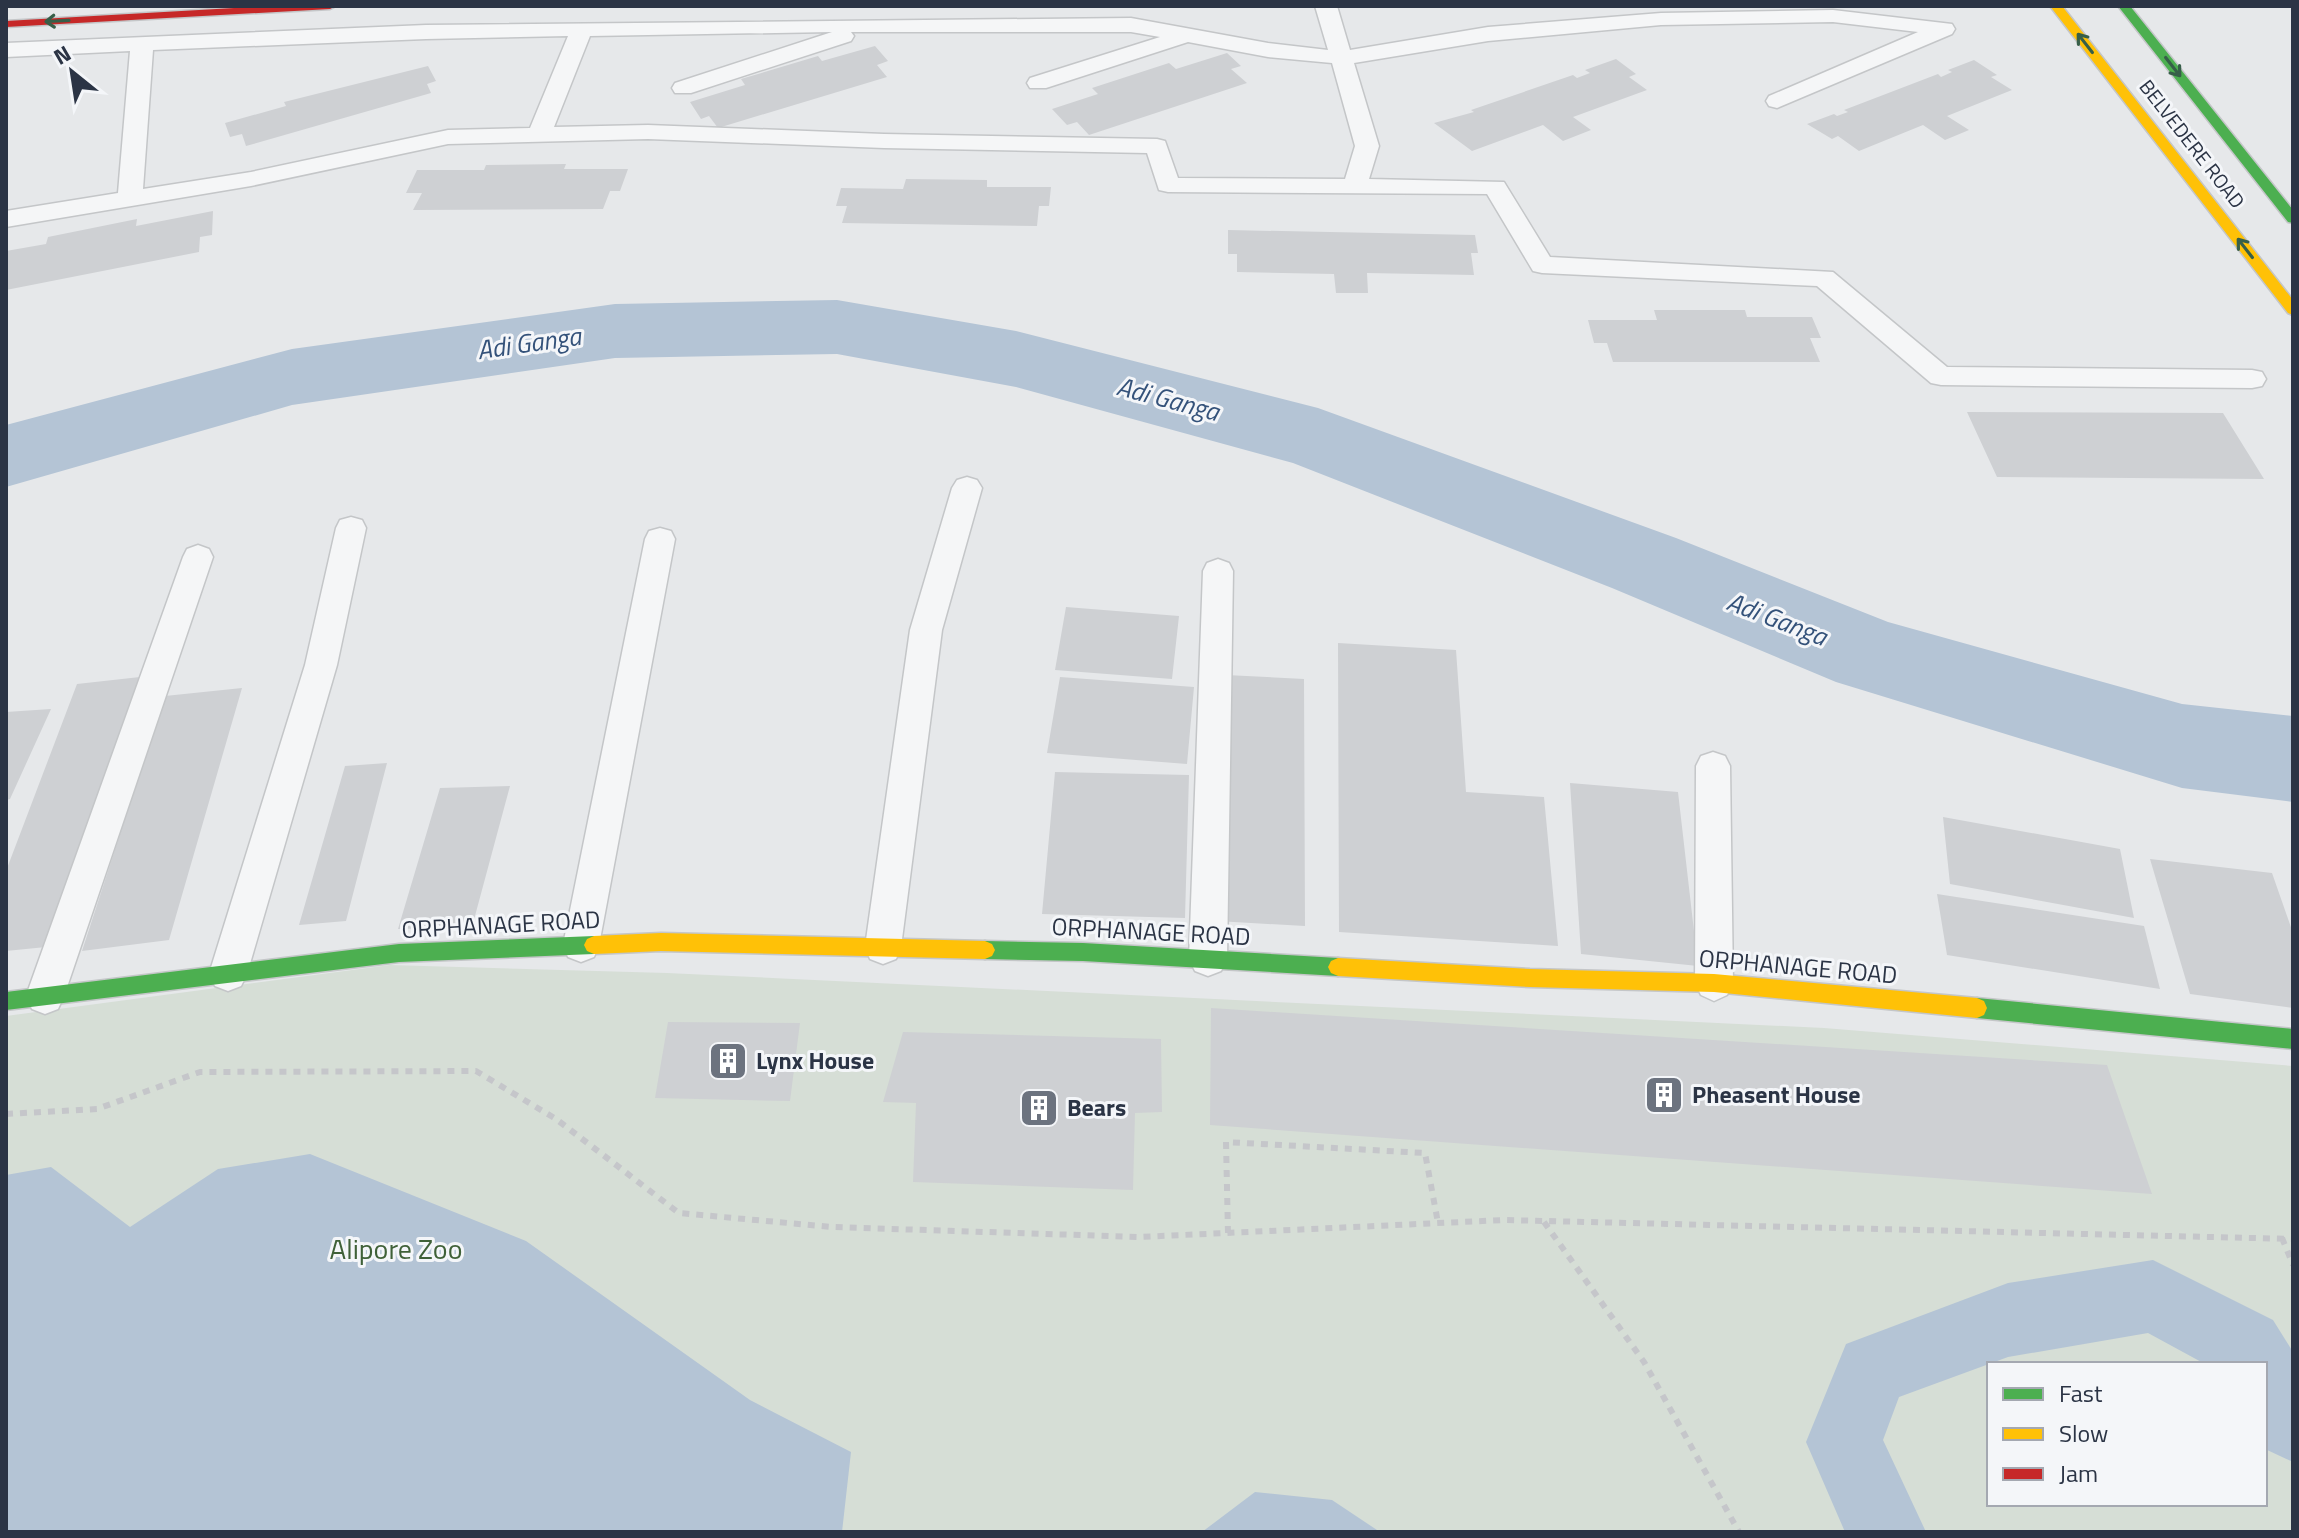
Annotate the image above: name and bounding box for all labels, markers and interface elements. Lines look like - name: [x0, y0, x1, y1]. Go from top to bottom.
- one-way arrow: [44, 14, 71, 29]
- north arrow: [32, 32, 112, 112]
- one-way arrow: [2077, 33, 2094, 54]
- text: N: [47, 36, 77, 73]
- one-way arrow: [2164, 56, 2182, 77]
- street label: BELVEDERE ROAD: [2132, 73, 2253, 215]
- one-way arrow: [2236, 238, 2254, 259]
- water label: Adi Ganga: [475, 316, 585, 369]
- water label: Adi Ganga: [1113, 366, 1225, 431]
- water label: Adi Ganga: [1722, 582, 1835, 656]
- street label: ORPHANAGE ROAD: [401, 901, 601, 947]
- street label: ORPHANAGE ROAD: [1051, 908, 1251, 954]
- street label: ORPHANAGE ROAD: [1697, 939, 1899, 993]
- building icon: Lynx House: [707, 1040, 749, 1082]
- place label: Lynx House: [756, 1042, 874, 1078]
- building icon: Pheasent House: [1643, 1074, 1685, 1116]
- place label: Pheasent House: [1692, 1076, 1860, 1112]
- building icon: Bears: [1018, 1087, 1060, 1129]
- place label: Bears: [1067, 1089, 1126, 1125]
- park label: Alipore Zoo: [330, 1227, 462, 1270]
- legend: [1987, 1362, 2267, 1506]
- text: Fast: [2059, 1375, 2103, 1411]
- text: Slow: [2059, 1415, 2108, 1451]
- text: Jam: [2059, 1455, 2098, 1491]

